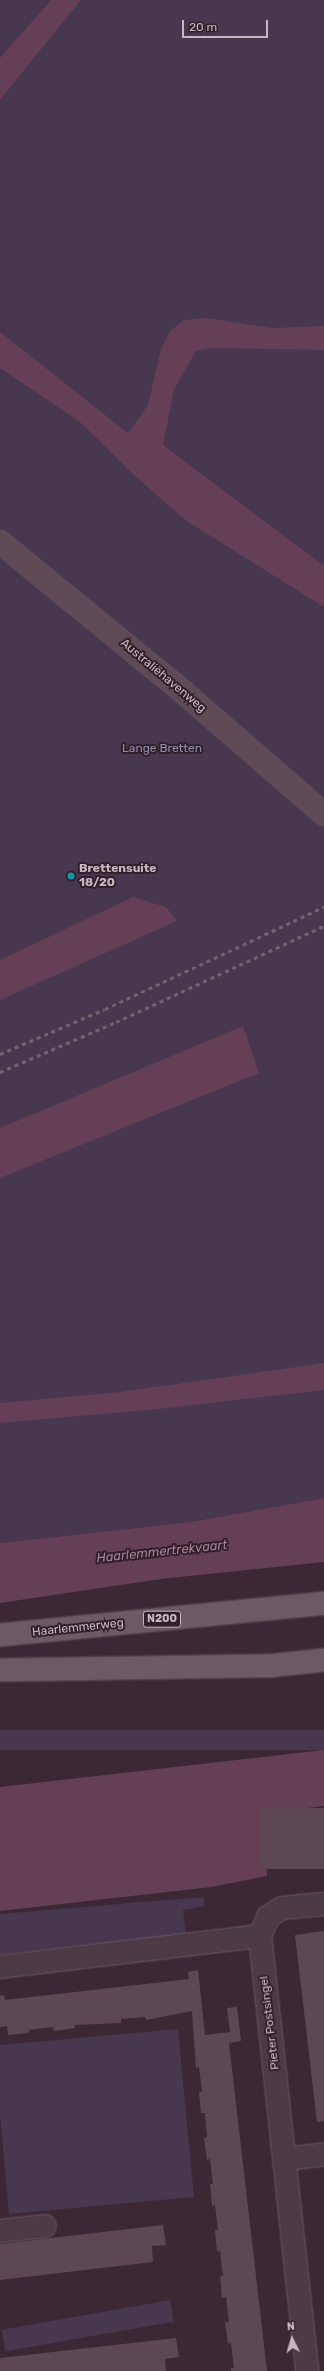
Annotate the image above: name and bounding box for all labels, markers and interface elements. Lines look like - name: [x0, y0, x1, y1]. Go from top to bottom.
- scale bar: [184, 12, 270, 38]
- text: 20 m: [189, 20, 217, 34]
- street label: Australiëhavenweg: [117, 636, 209, 716]
- park label: Lange Bretten: [122, 742, 202, 756]
- place label: Brettensuite 18/20: [79, 862, 156, 890]
- marker: Brettensuite 18/20: [66, 871, 76, 881]
- water label: Haarlemmertrekvaart: [96, 1537, 228, 1567]
- road number: N200: [142, 1610, 182, 1628]
- street label: Haarlemmerweg: [32, 1616, 124, 1640]
- street label: Pieter Postsingel: [257, 1975, 283, 2071]
- north arrow: [272, 2319, 312, 2359]
- text: N: [286, 2320, 295, 2333]

